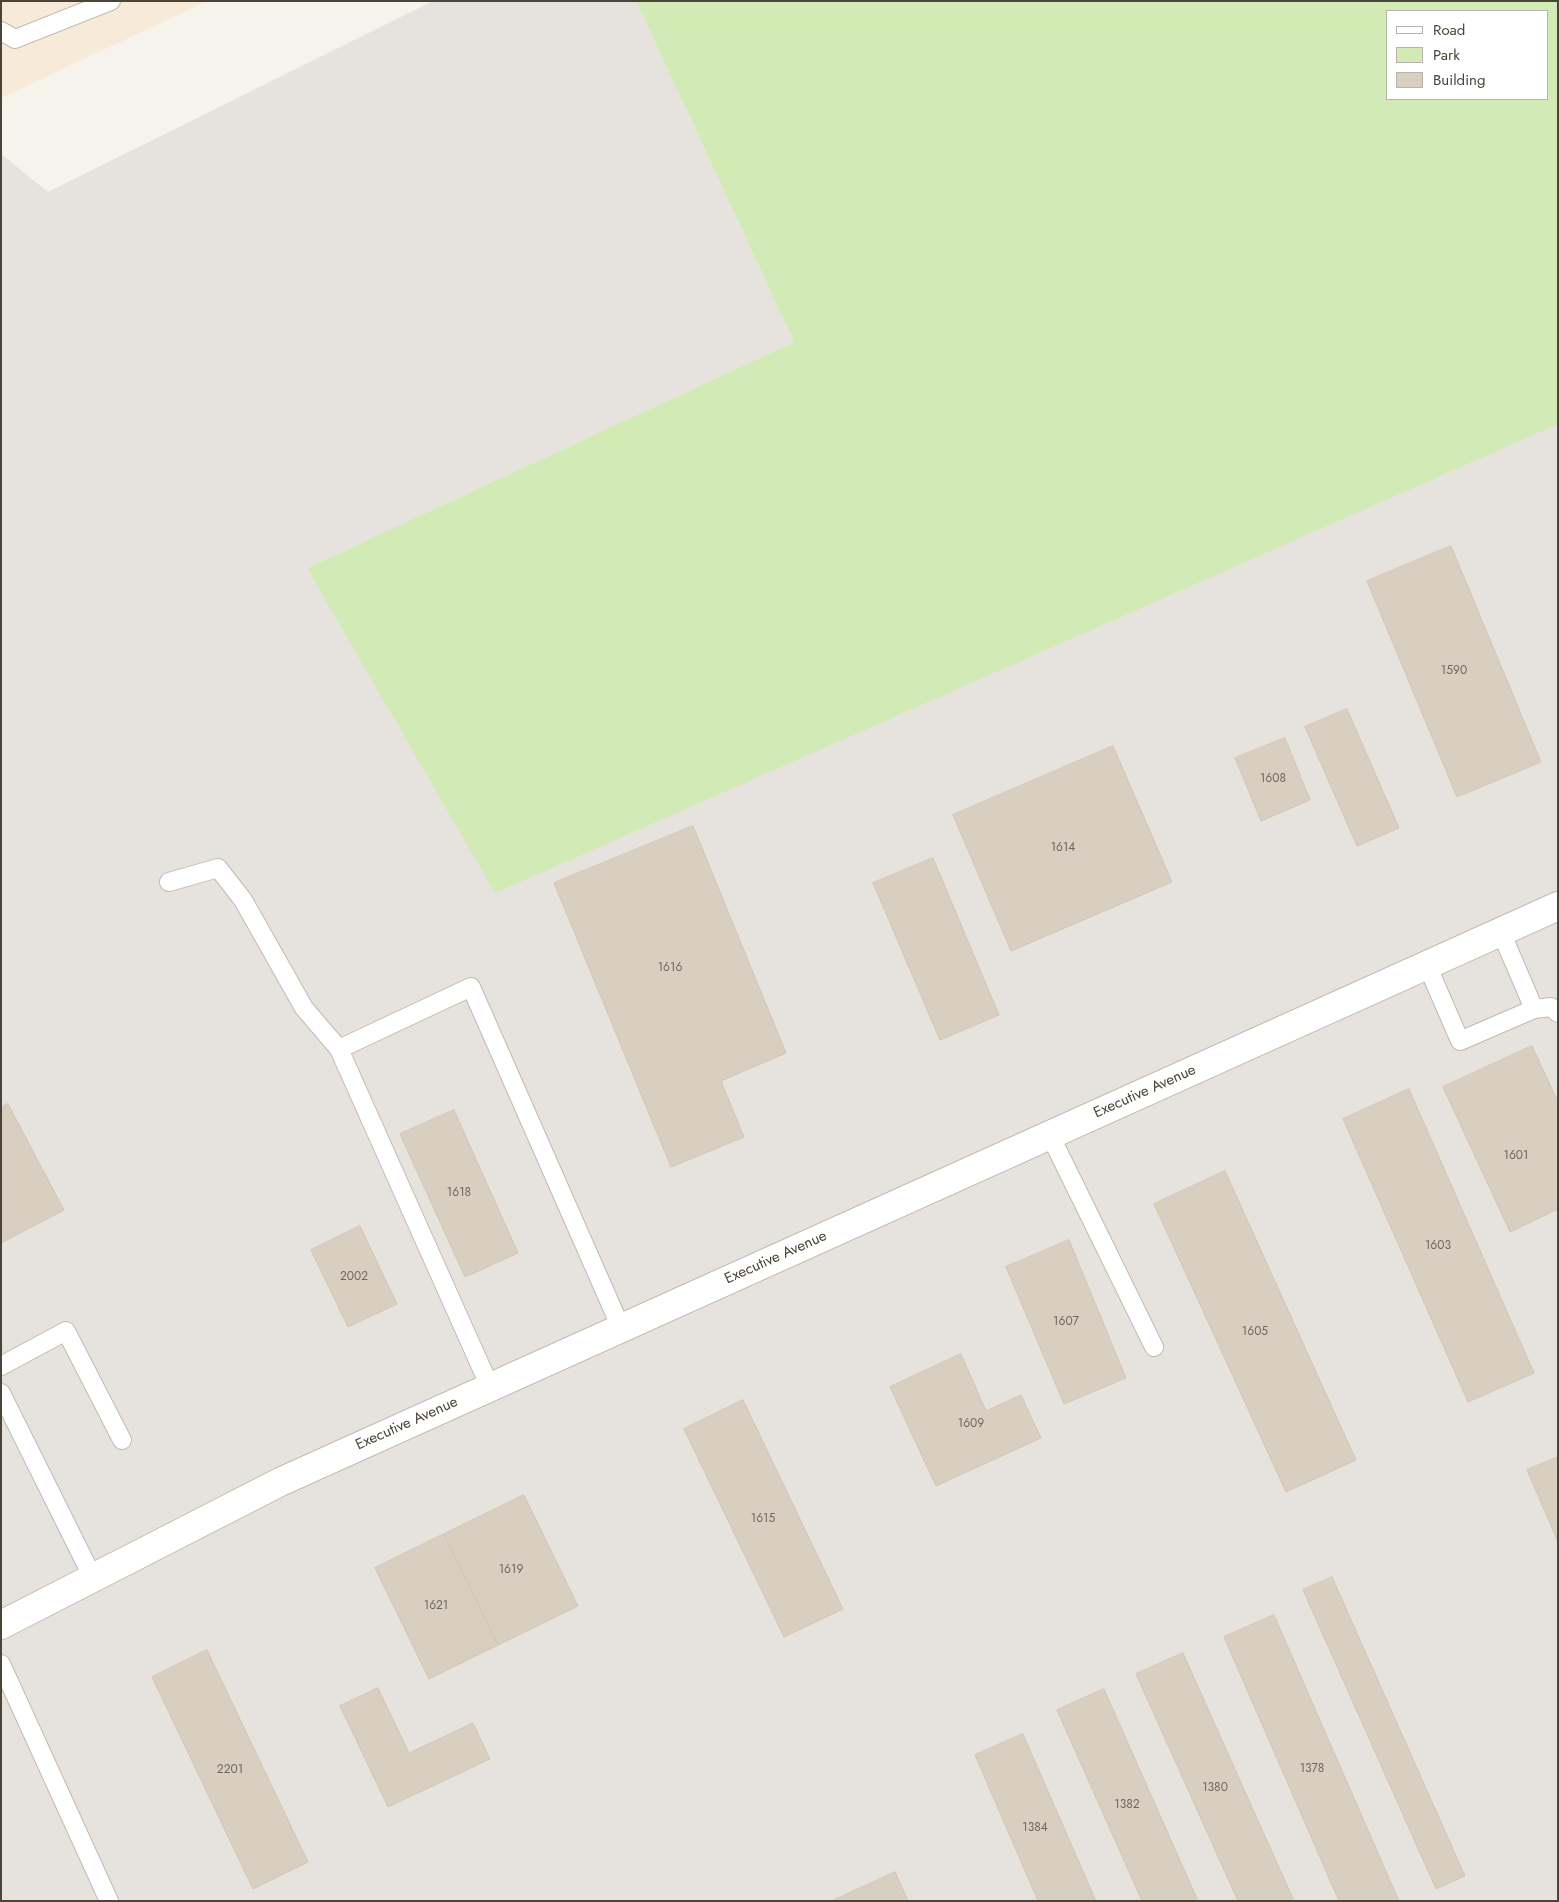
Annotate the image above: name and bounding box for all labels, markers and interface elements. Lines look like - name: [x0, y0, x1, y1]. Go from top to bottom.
- legend: [1386, 10, 1549, 100]
- text: Road: [1433, 19, 1465, 41]
- text: Park: [1433, 44, 1460, 66]
- text: Building: [1433, 69, 1485, 91]
- house number: 1590: [1441, 664, 1467, 678]
- house number: 1608: [1260, 772, 1286, 786]
- house number: 1614: [1051, 841, 1075, 855]
- house number: 1616: [658, 961, 682, 975]
- street label: Executive Avenue: [1091, 1061, 1199, 1123]
- house number: 1601: [1504, 1149, 1528, 1163]
- house number: 1618: [447, 1186, 471, 1200]
- street label: Executive Avenue: [722, 1227, 830, 1289]
- house number: 1603: [1425, 1239, 1451, 1253]
- house number: 2002: [340, 1270, 368, 1284]
- house number: 1607: [1053, 1315, 1079, 1329]
- house number: 1605: [1242, 1325, 1268, 1339]
- street label: Executive Avenue: [353, 1393, 461, 1455]
- house number: 1609: [958, 1417, 984, 1431]
- house number: 1615: [751, 1512, 775, 1526]
- house number: 1619: [499, 1563, 523, 1577]
- house number: 1621: [424, 1599, 448, 1613]
- house number: 1378: [1300, 1762, 1324, 1776]
- house number: 2201: [217, 1763, 243, 1777]
- house number: 1380: [1202, 1781, 1228, 1795]
- house number: 1382: [1114, 1798, 1140, 1812]
- house number: 1384: [1022, 1821, 1048, 1835]

